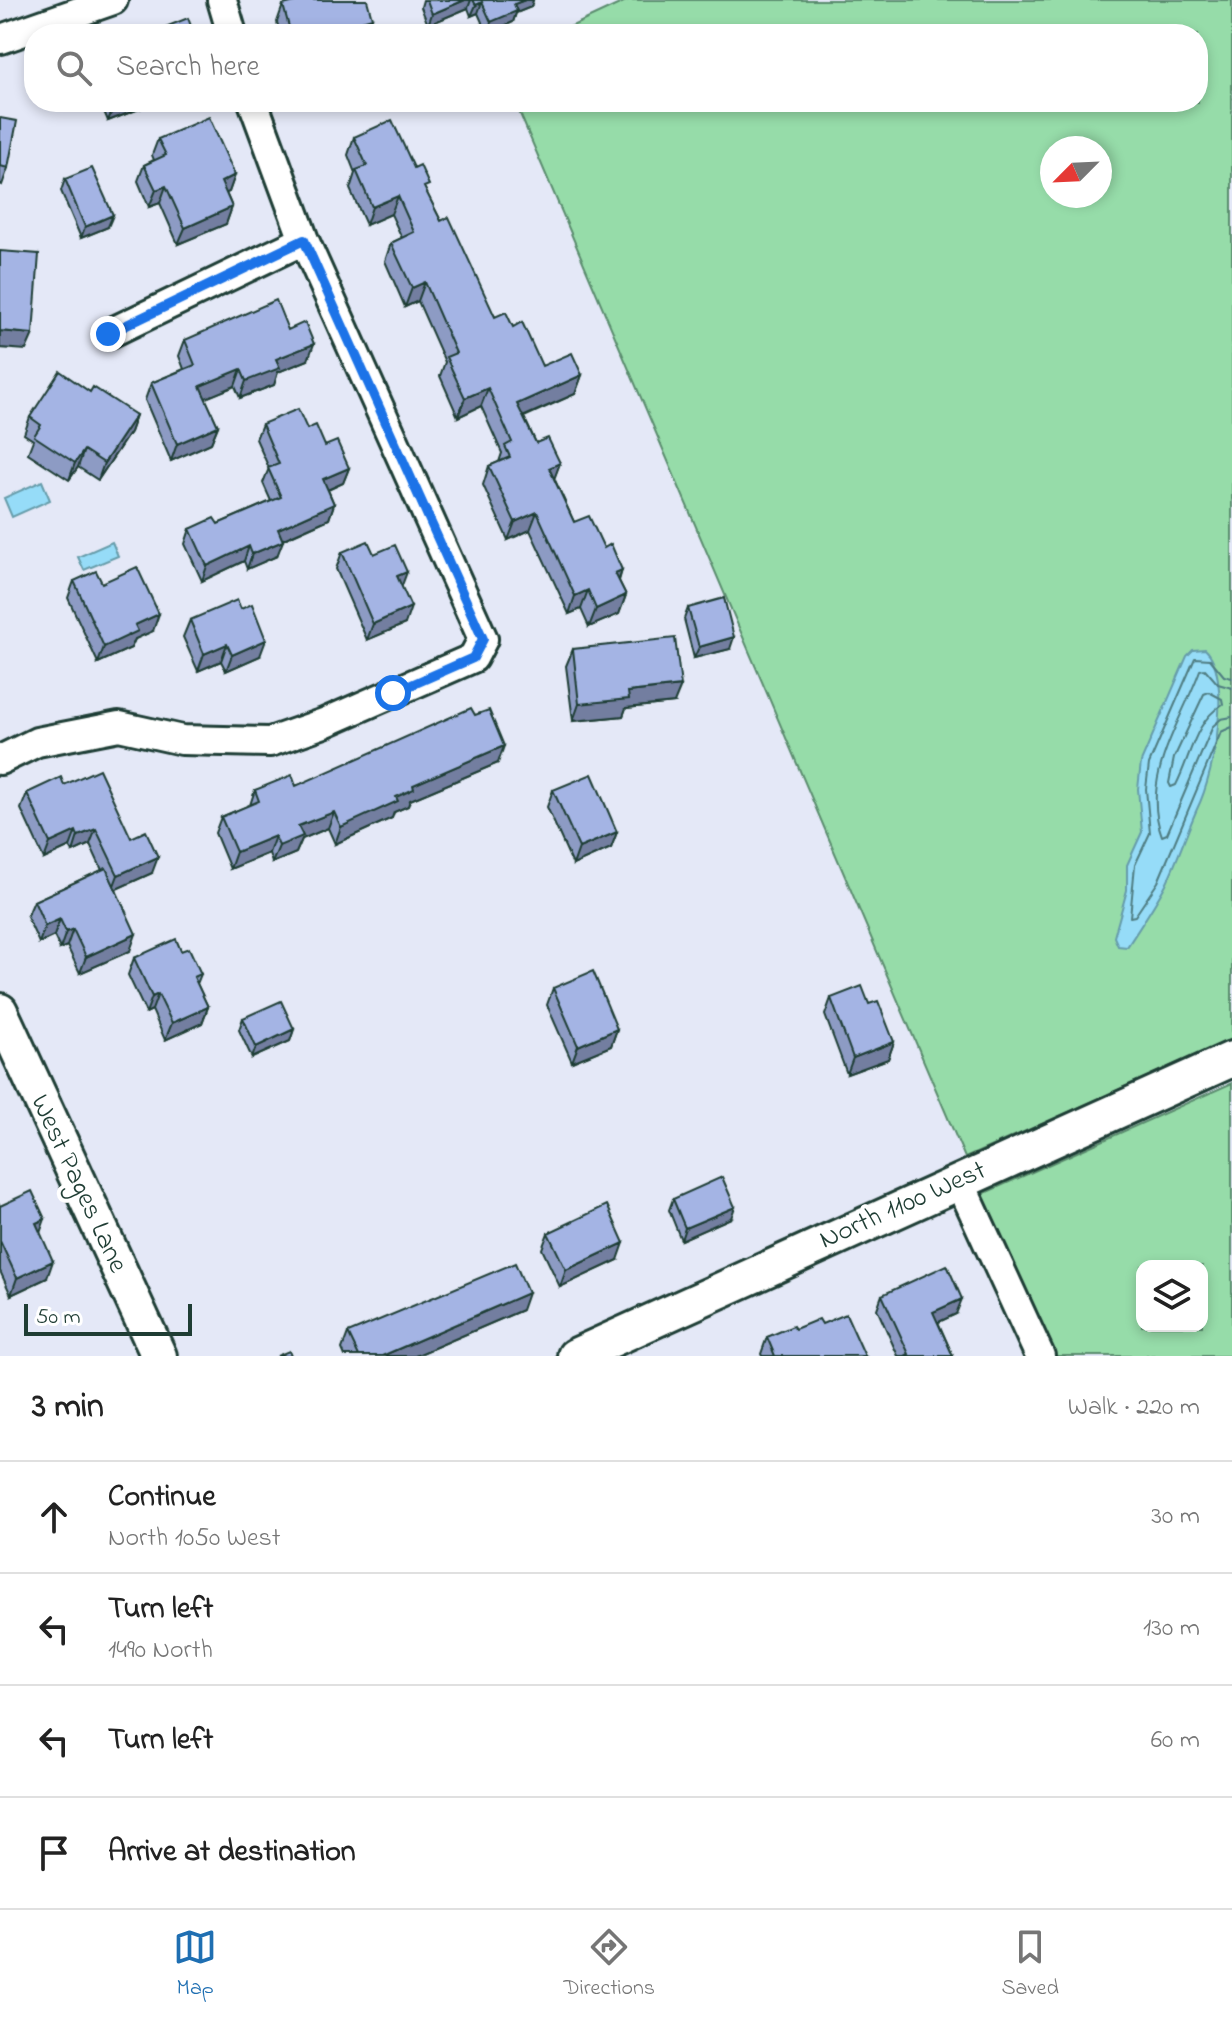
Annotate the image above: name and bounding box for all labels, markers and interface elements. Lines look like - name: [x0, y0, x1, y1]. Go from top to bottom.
- search box: [24, 24, 1208, 112]
- icon: search: [52, 46, 96, 90]
- text: Search here: [116, 46, 260, 90]
- north arrow: [1040, 136, 1112, 208]
- route end: [90, 316, 126, 352]
- route start: [375, 675, 411, 711]
- street label: West Pages Lane: [19, 1088, 138, 1280]
- street label: North 1100 West: [813, 1151, 993, 1261]
- map controls: [1136, 1260, 1208, 1332]
- button: layers: [1136, 1260, 1208, 1332]
- scale bar: [24, 1300, 192, 1336]
- text: 50 m: [36, 1302, 81, 1334]
- text: 3 min: [32, 1383, 104, 1433]
- text: Walk · 220 m: [1068, 1389, 1200, 1427]
- text: Continue: [108, 1476, 216, 1520]
- icon: ahead: [32, 1495, 76, 1539]
- text: 30 m: [1151, 1498, 1200, 1536]
- text: North 1050 West: [108, 1520, 281, 1558]
- text: Turn left: [108, 1588, 213, 1632]
- icon: left: [32, 1607, 76, 1651]
- text: 130 m: [1143, 1610, 1200, 1648]
- text: 1490 North: [108, 1632, 213, 1670]
- icon: left: [32, 1719, 76, 1763]
- text: Turn left: [108, 1719, 213, 1763]
- text: 60 m: [1151, 1722, 1200, 1760]
- icon: arrive: [32, 1831, 76, 1875]
- text: Arrive at destination: [108, 1831, 356, 1875]
- tab: Map: [173, 1925, 217, 2005]
- tab: Directions: [564, 1925, 655, 2005]
- tab: Saved: [1001, 1925, 1059, 2005]

